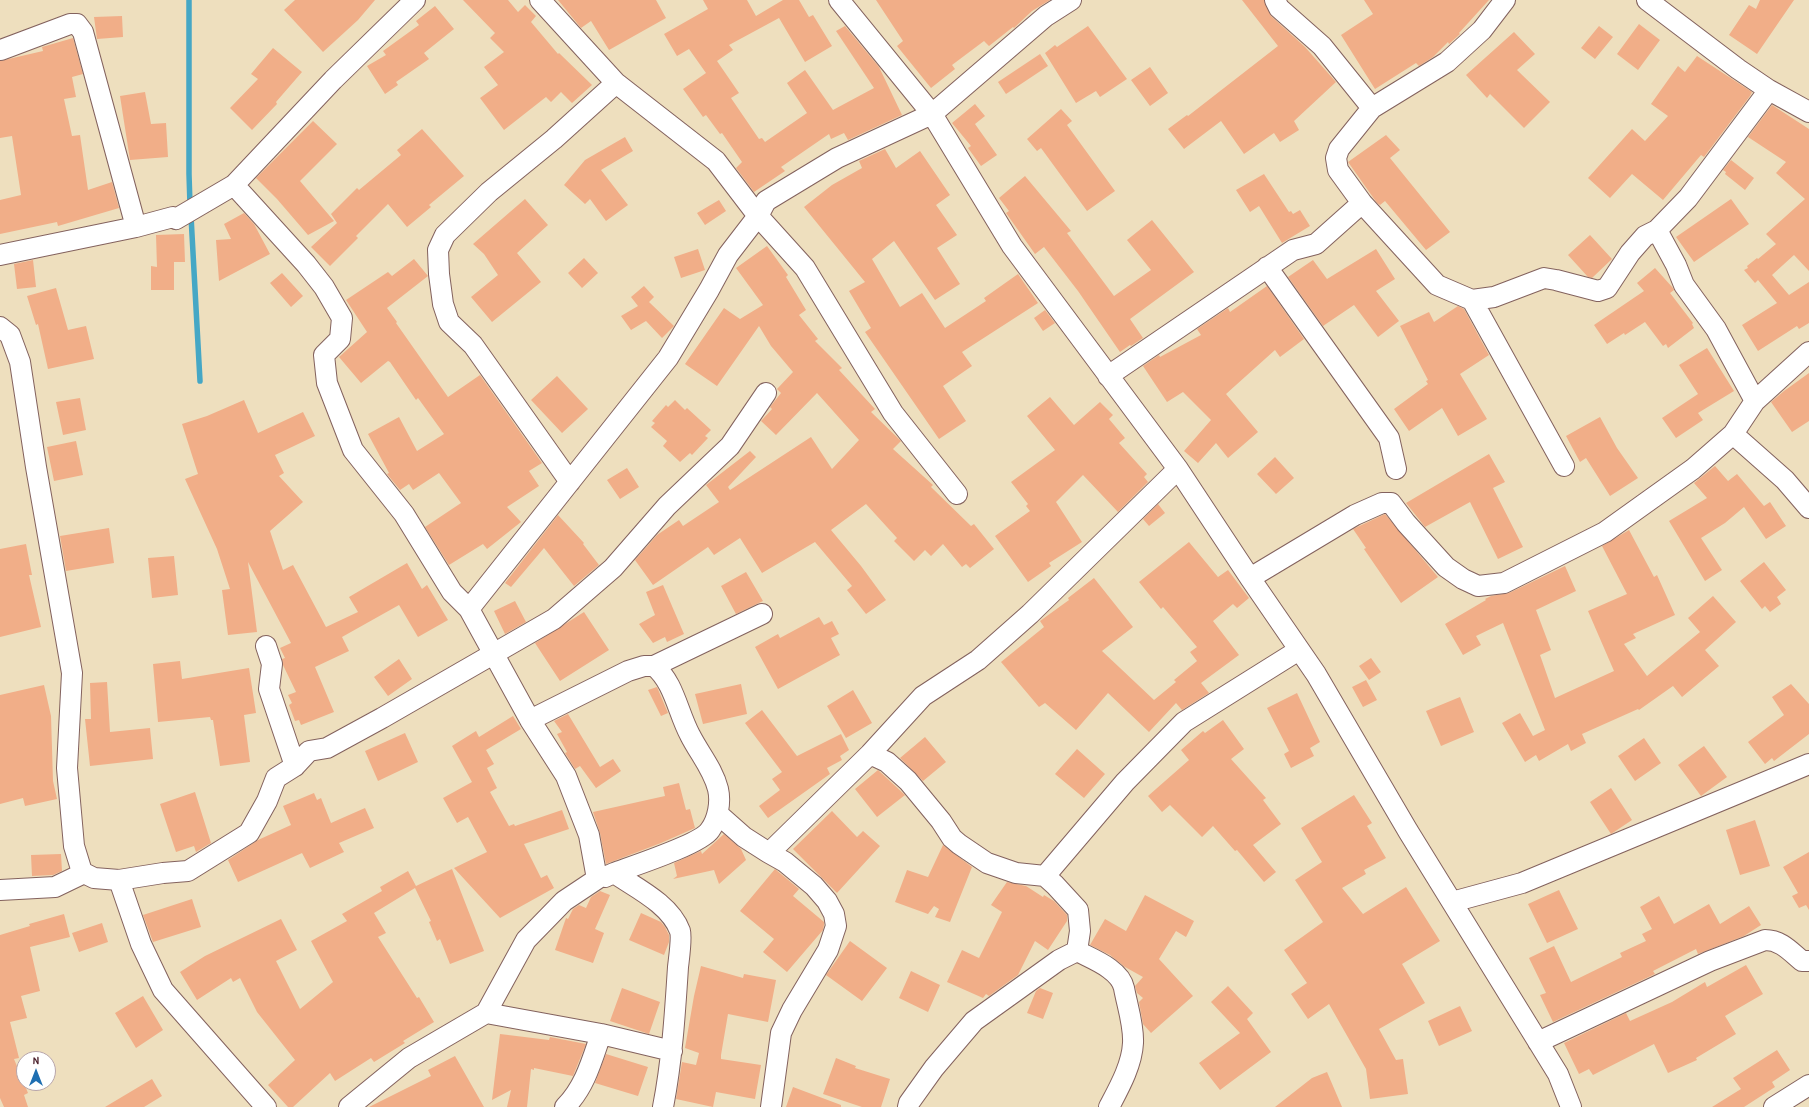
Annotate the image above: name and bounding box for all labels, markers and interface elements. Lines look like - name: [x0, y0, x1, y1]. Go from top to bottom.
- north arrow: [16, 1051, 56, 1091]
- text: N: [33, 1053, 39, 1067]

